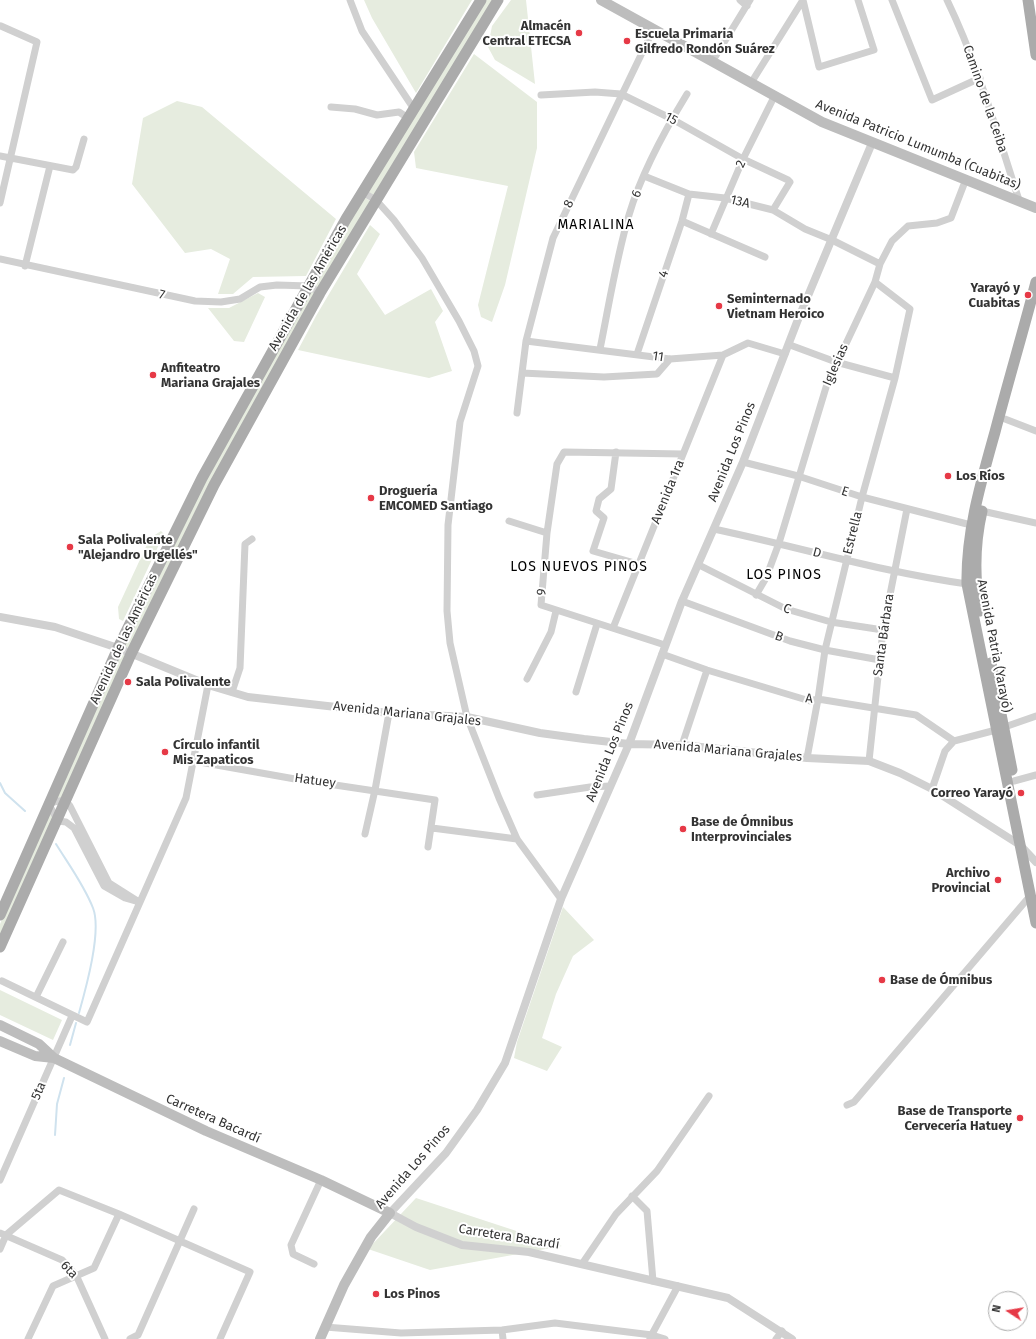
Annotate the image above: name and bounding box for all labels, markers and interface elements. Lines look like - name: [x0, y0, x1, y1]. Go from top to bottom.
- place label: Almacén Central ETECSA: [482, 18, 571, 49]
- place label: Escuela Primaria Gilfredo Rondón Suárez: [635, 26, 775, 57]
- marker: Almacén Central ETECSA: [574, 28, 584, 38]
- marker: Escuela Primaria Gilfredo Rondón Suárez: [622, 36, 632, 46]
- street label: Camino de la Ceiba: [959, 43, 1011, 155]
- street label: Avenida Patricio Lumumba (Cuabitas): [813, 97, 1023, 193]
- street label: 15: [662, 109, 680, 129]
- street label: 2: [733, 158, 749, 170]
- street label: 6: [628, 188, 646, 200]
- street label: 13A: [729, 192, 751, 212]
- street label: 8: [560, 197, 578, 211]
- district label: MARIALINA: [557, 217, 635, 233]
- street label: Avenida de las Américas: [266, 222, 350, 354]
- street label: 4: [655, 268, 673, 280]
- place label: Yarayó y Cuabitas: [969, 280, 1020, 311]
- street label: 7: [157, 287, 167, 303]
- marker: Yarayó y Cuabitas: [1023, 290, 1033, 300]
- place label: Seminternado Vietnam Heroico: [727, 291, 824, 322]
- marker: Seminternado Vietnam Heroico: [714, 301, 724, 311]
- street label: Iglesias: [820, 342, 852, 388]
- street label: 11: [651, 349, 665, 365]
- place label: Anfiteatro Mariana Grajales: [161, 360, 260, 391]
- marker: Anfiteatro Mariana Grajales: [148, 370, 158, 380]
- street label: Avenida Los Pinos: [705, 400, 759, 504]
- street label: Avenida 1ra: [648, 458, 688, 526]
- place label: Los Ríos: [956, 468, 1005, 484]
- marker: Los Ríos: [943, 471, 953, 481]
- place label: Droguería EMCOMED Santiago: [379, 483, 493, 514]
- street label: E: [839, 484, 851, 500]
- marker: Droguería EMCOMED Santiago: [366, 493, 376, 503]
- street label: Estrella: [840, 510, 866, 556]
- place label: Sala Polivalente "Alejandro Urgellés": [78, 532, 198, 563]
- marker: Sala Polivalente "Alejandro Urgellés": [65, 542, 75, 552]
- street label: D: [811, 544, 823, 562]
- district label: LOS NUEVOS PINOS: [510, 559, 648, 575]
- district label: LOS PINOS: [746, 567, 822, 583]
- street label: Avenida de las Américas: [87, 571, 161, 707]
- street label: Avenida Patria (Yarayó): [973, 578, 1015, 714]
- street label: 9: [534, 588, 550, 596]
- street label: Santa Bárbara: [870, 593, 898, 677]
- street label: C: [781, 600, 793, 618]
- street label: B: [773, 628, 785, 646]
- place label: Sala Polivalente: [136, 674, 231, 690]
- marker: Sala Polivalente: [123, 677, 133, 687]
- street label: A: [805, 691, 813, 707]
- street label: Avenida Mariana Grajales: [332, 698, 482, 730]
- street label: Avenida Los Pinos: [583, 700, 637, 804]
- place label: Círculo infantil Mis Zapaticos: [173, 737, 260, 768]
- street label: Avenida Mariana Grajales: [653, 737, 803, 765]
- marker: Círculo infantil Mis Zapaticos: [160, 747, 170, 757]
- street label: Hatuey: [293, 770, 337, 792]
- place label: Correo Yarayó: [931, 785, 1013, 801]
- marker: Correo Yarayó: [1016, 788, 1026, 798]
- place label: Base de Ómnibus Interprovinciales: [691, 814, 793, 845]
- marker: Base de Ómnibus Interprovinciales: [678, 824, 688, 834]
- place label: Archivo Provincial: [932, 865, 990, 896]
- marker: Archivo Provincial: [993, 875, 1003, 885]
- place label: Base de Ómnibus: [890, 972, 992, 988]
- marker: Base de Ómnibus: [877, 975, 887, 985]
- street label: 5ta: [28, 1080, 50, 1102]
- street label: Carretera Bacardí: [163, 1091, 263, 1147]
- place label: Base de Transporte Cervecería Hatuey: [898, 1103, 1012, 1134]
- marker: Base de Transporte Cervecería Hatuey: [1015, 1113, 1025, 1123]
- street label: Avenida Los Pinos: [372, 1122, 454, 1212]
- street label: Carretera Bacardí: [457, 1221, 561, 1253]
- street label: 6ta: [57, 1258, 81, 1282]
- place label: Los Pinos: [384, 1286, 440, 1302]
- marker: Los Pinos: [371, 1289, 381, 1299]
- north arrow: [988, 1291, 1028, 1331]
- text: N: [990, 1304, 1004, 1314]

